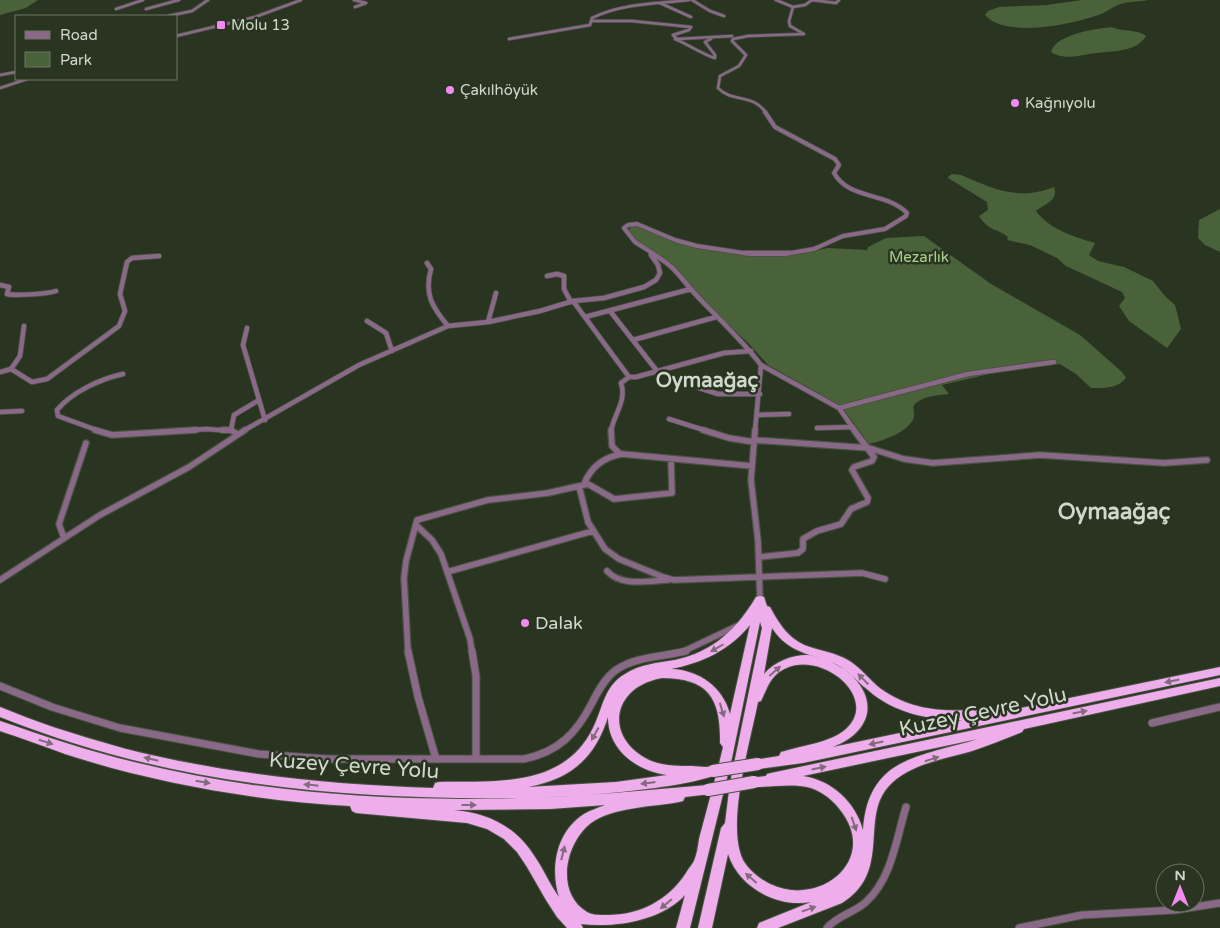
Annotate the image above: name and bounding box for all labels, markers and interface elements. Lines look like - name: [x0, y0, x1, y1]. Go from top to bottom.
- legend: [15, 15, 178, 80]
- place label: Molu 13: [231, 16, 290, 34]
- marker: Molu 13: [215, 19, 227, 31]
- text: Road: [60, 26, 98, 44]
- text: Park: [60, 51, 92, 69]
- place label: Çakılhöyük: [460, 81, 538, 99]
- marker: Çakılhöyük: [444, 84, 456, 96]
- place label: Kağnıyolu: [1025, 94, 1096, 112]
- marker: Kağnıyolu: [1009, 97, 1021, 109]
- park label: Mezarlık: [889, 248, 949, 266]
- district label: Oymaağaç: [656, 369, 759, 393]
- district label: Oymaağaç: [1058, 499, 1171, 525]
- place label: Dalak: [535, 612, 583, 634]
- marker: Dalak: [519, 617, 531, 629]
- one-way arrow: [710, 644, 723, 653]
- one-way arrow: [769, 665, 781, 677]
- one-way arrow: [857, 674, 869, 686]
- one-way arrow: [1165, 677, 1180, 685]
- street label: Kuzey Çevre Yolu: [897, 682, 1069, 742]
- one-way arrow: [719, 703, 727, 718]
- one-way arrow: [1073, 707, 1089, 715]
- one-way arrow: [591, 727, 599, 742]
- one-way arrow: [39, 739, 54, 747]
- one-way arrow: [868, 739, 884, 747]
- street label: Kuzey Çevre Yolu: [268, 748, 440, 784]
- one-way arrow: [924, 754, 939, 762]
- one-way arrow: [143, 755, 158, 763]
- one-way arrow: [811, 763, 827, 771]
- one-way arrow: [196, 779, 212, 787]
- one-way arrow: [640, 779, 656, 787]
- one-way arrow: [303, 781, 319, 789]
- one-way arrow: [462, 801, 478, 809]
- one-way arrow: [850, 817, 858, 832]
- one-way arrow: [559, 846, 567, 861]
- north arrow: [1155, 863, 1205, 913]
- text: N: [1174, 867, 1186, 884]
- one-way arrow: [746, 872, 758, 884]
- one-way arrow: [660, 898, 673, 909]
- one-way arrow: [802, 905, 817, 913]

